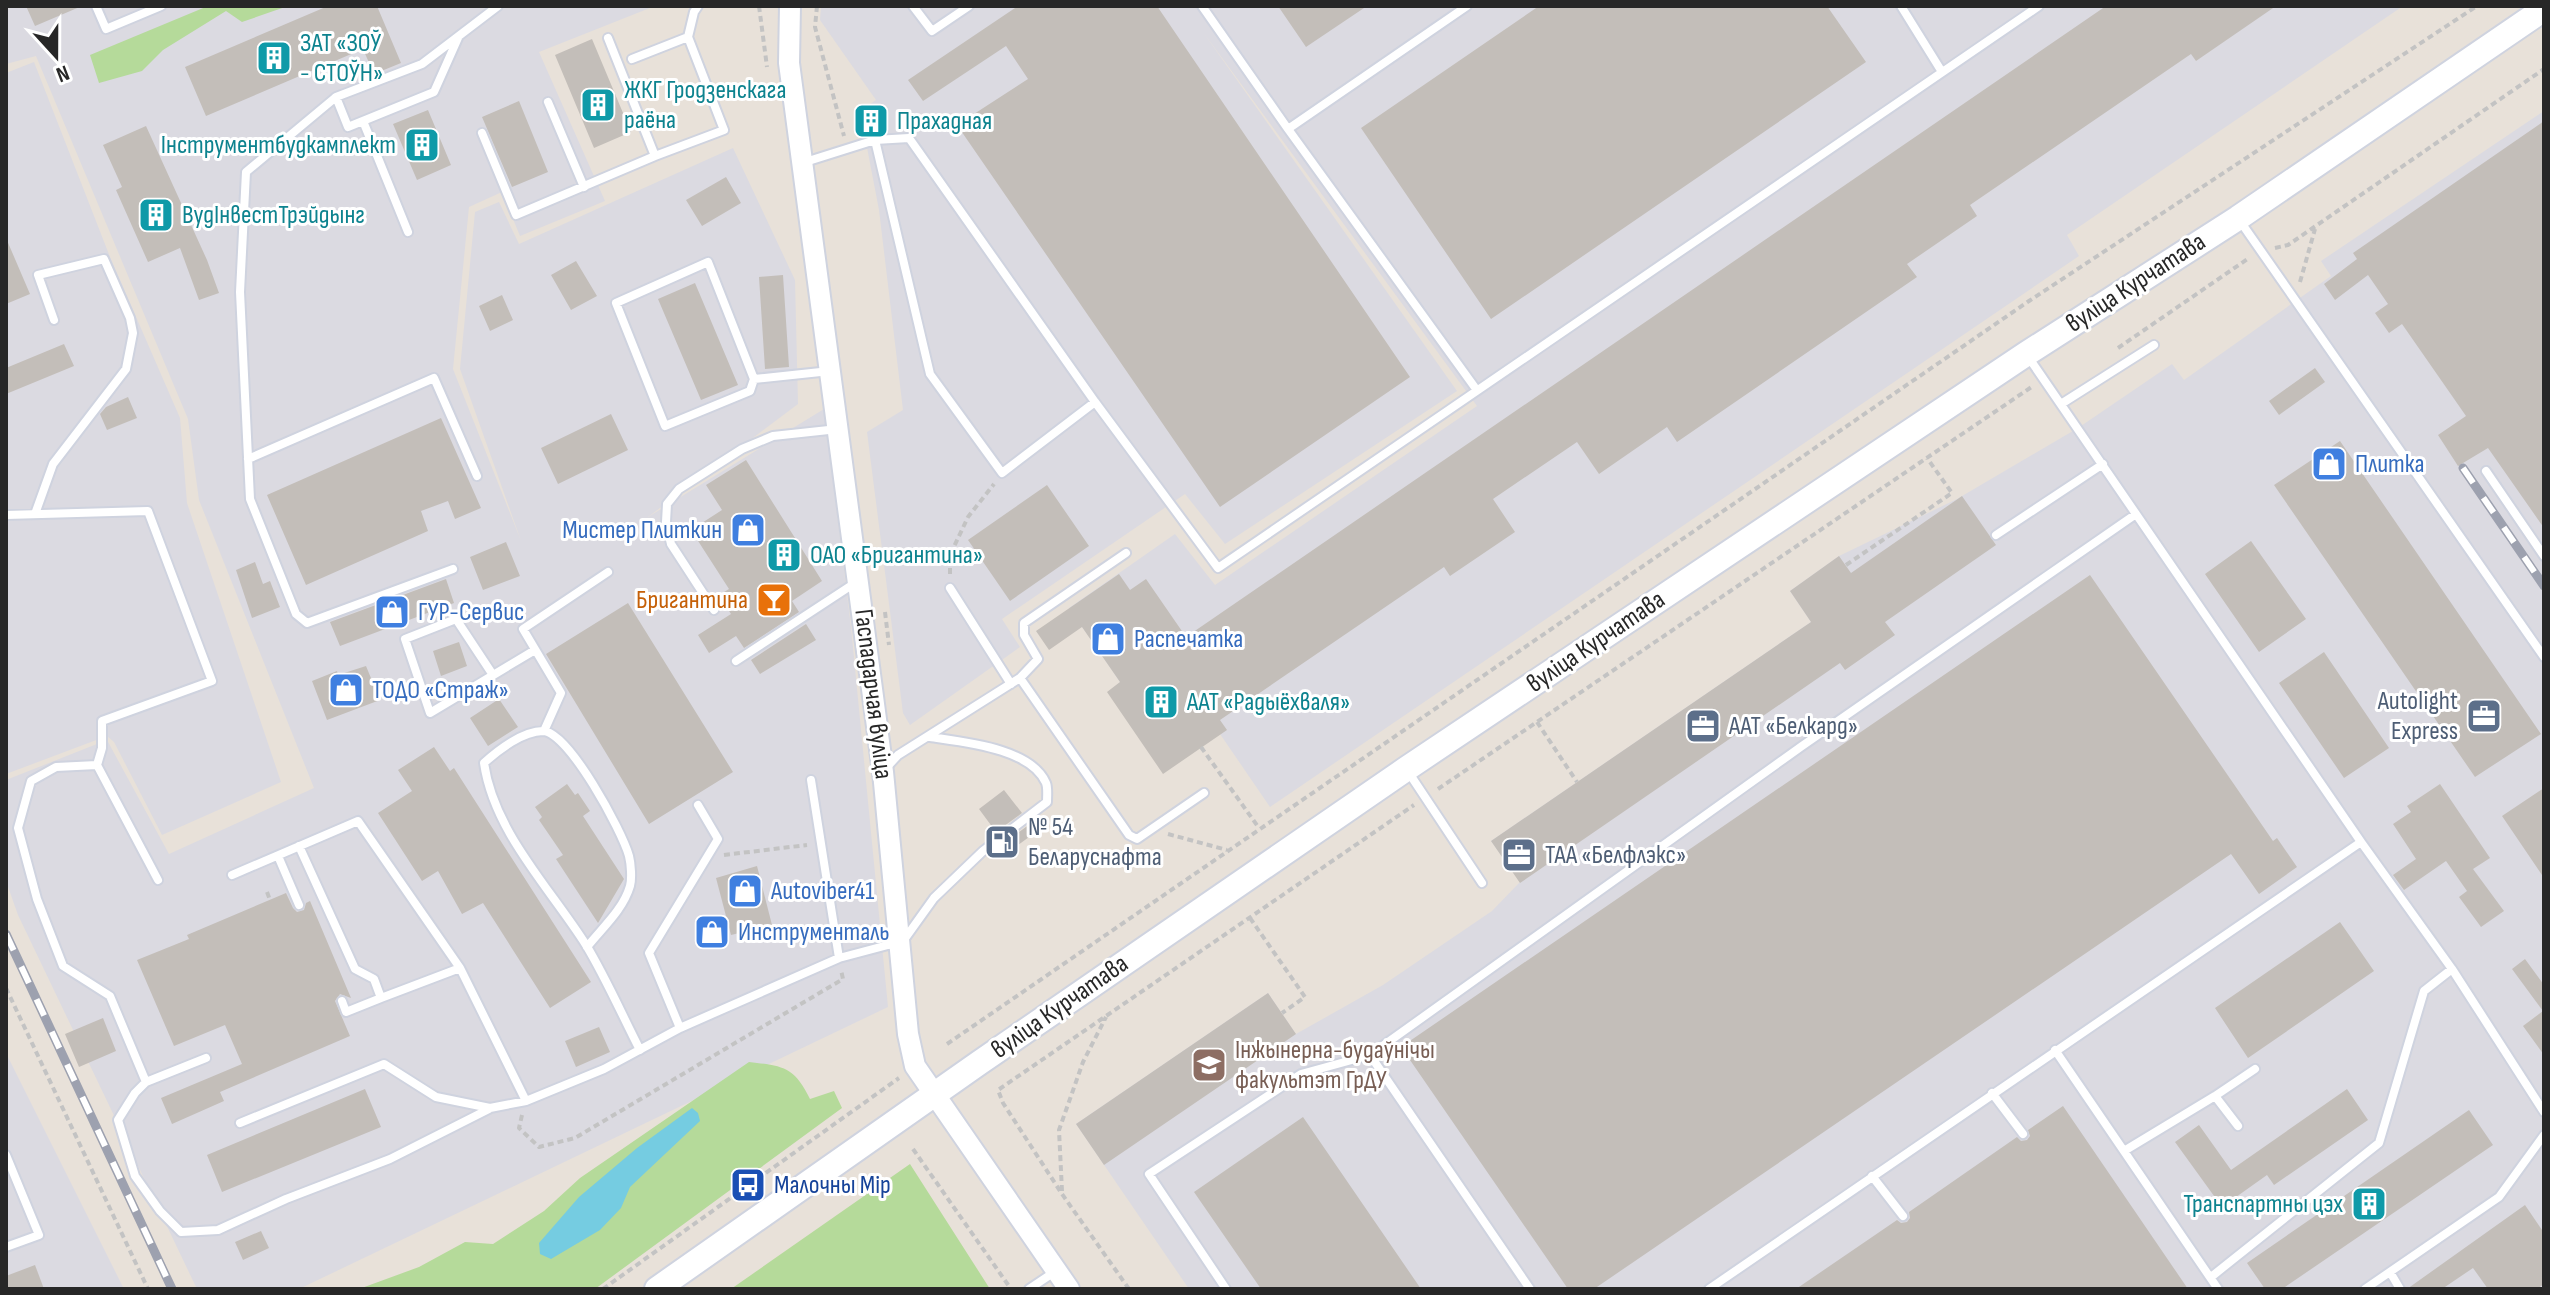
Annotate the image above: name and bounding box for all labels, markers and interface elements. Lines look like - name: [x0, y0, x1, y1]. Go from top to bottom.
- north arrow: [16, 16, 96, 96]
- place label: ЗАТ «ЗОЎ - СТОЎН»: [300, 28, 383, 89]
- building icon: ЗАТ «ЗОЎ - СТОЎН»: [255, 39, 293, 77]
- text: N: [52, 59, 73, 88]
- place label: ЖКГ Гродзенскага раёна: [624, 75, 786, 136]
- building icon: ЖКГ Гродзенскага раёна: [579, 86, 617, 124]
- building icon: Прахадная: [852, 102, 890, 140]
- place label: Прахадная: [897, 106, 992, 137]
- building icon: Інструментбудкамплект: [403, 126, 441, 164]
- place label: Інструментбудкамплект: [161, 130, 396, 161]
- building icon: ВудІнвестТрэйдынг: [137, 196, 175, 234]
- place label: ВудІнвестТрэйдынг: [182, 200, 365, 231]
- street label: вуліца Курчатава: [2061, 226, 2211, 340]
- shop icon: Плитка: [2310, 445, 2348, 483]
- place label: Плитка: [2355, 449, 2424, 480]
- shop icon: Мистер Плиткин: [729, 511, 767, 549]
- place label: Мистер Плиткин: [562, 515, 722, 546]
- building icon: ОАО «Бригантина»: [765, 536, 803, 574]
- place label: ОАО «Бригантина»: [810, 540, 983, 571]
- bar icon: Бригантина: [755, 581, 793, 619]
- street label: вуліца Курчатава: [1521, 584, 1671, 700]
- place label: Бригантина: [636, 585, 748, 616]
- shop icon: ГУР-Сервис: [373, 593, 411, 631]
- place label: ГУР-Сервис: [418, 597, 525, 628]
- street label: Гаспадарчая вуліца: [847, 607, 899, 781]
- shop icon: Распечатка: [1089, 620, 1127, 658]
- place label: Распечатка: [1134, 624, 1243, 655]
- shop icon: ТОДО «Страж»: [327, 671, 365, 709]
- place label: ТОДО «Страж»: [372, 675, 509, 706]
- building icon: ААТ «Радыёхваля»: [1142, 683, 1180, 721]
- place label: Autolight Express: [2377, 686, 2458, 747]
- place label: ААТ «Радыёхваля»: [1186, 687, 1350, 718]
- office icon: Autolight Express: [2465, 697, 2503, 735]
- office icon: ААТ «Белкард»: [1684, 707, 1722, 745]
- place label: ААТ «Белкард»: [1728, 711, 1858, 742]
- place label: № 54 Беларуснафта: [1028, 812, 1162, 873]
- fuel station icon: № 54 Беларуснафта: [983, 823, 1021, 861]
- office icon: ТАА «Белфлэкс»: [1500, 836, 1538, 874]
- place label: ТАА «Белфлэкс»: [1545, 840, 1686, 871]
- shop icon: Autoviber41: [726, 872, 764, 910]
- place label: Autoviber41: [770, 876, 874, 907]
- shop icon: Инструменталь: [693, 913, 731, 951]
- place label: Инструменталь: [738, 917, 890, 948]
- street label: вуліца Курчатава: [986, 948, 1134, 1066]
- place label: Інжынерна-будаўнічы факультэт ГрДУ: [1235, 1035, 1435, 1096]
- school or university icon: Інжынерна-будаўнічы факультэт ГрДУ: [1190, 1046, 1228, 1084]
- bus stop icon: Малочны Мір: [729, 1166, 767, 1204]
- place label: Малочны Мір: [774, 1170, 891, 1201]
- building icon: Транспартны цэх: [2350, 1185, 2388, 1223]
- place label: Транспартны цэх: [2183, 1189, 2343, 1220]

